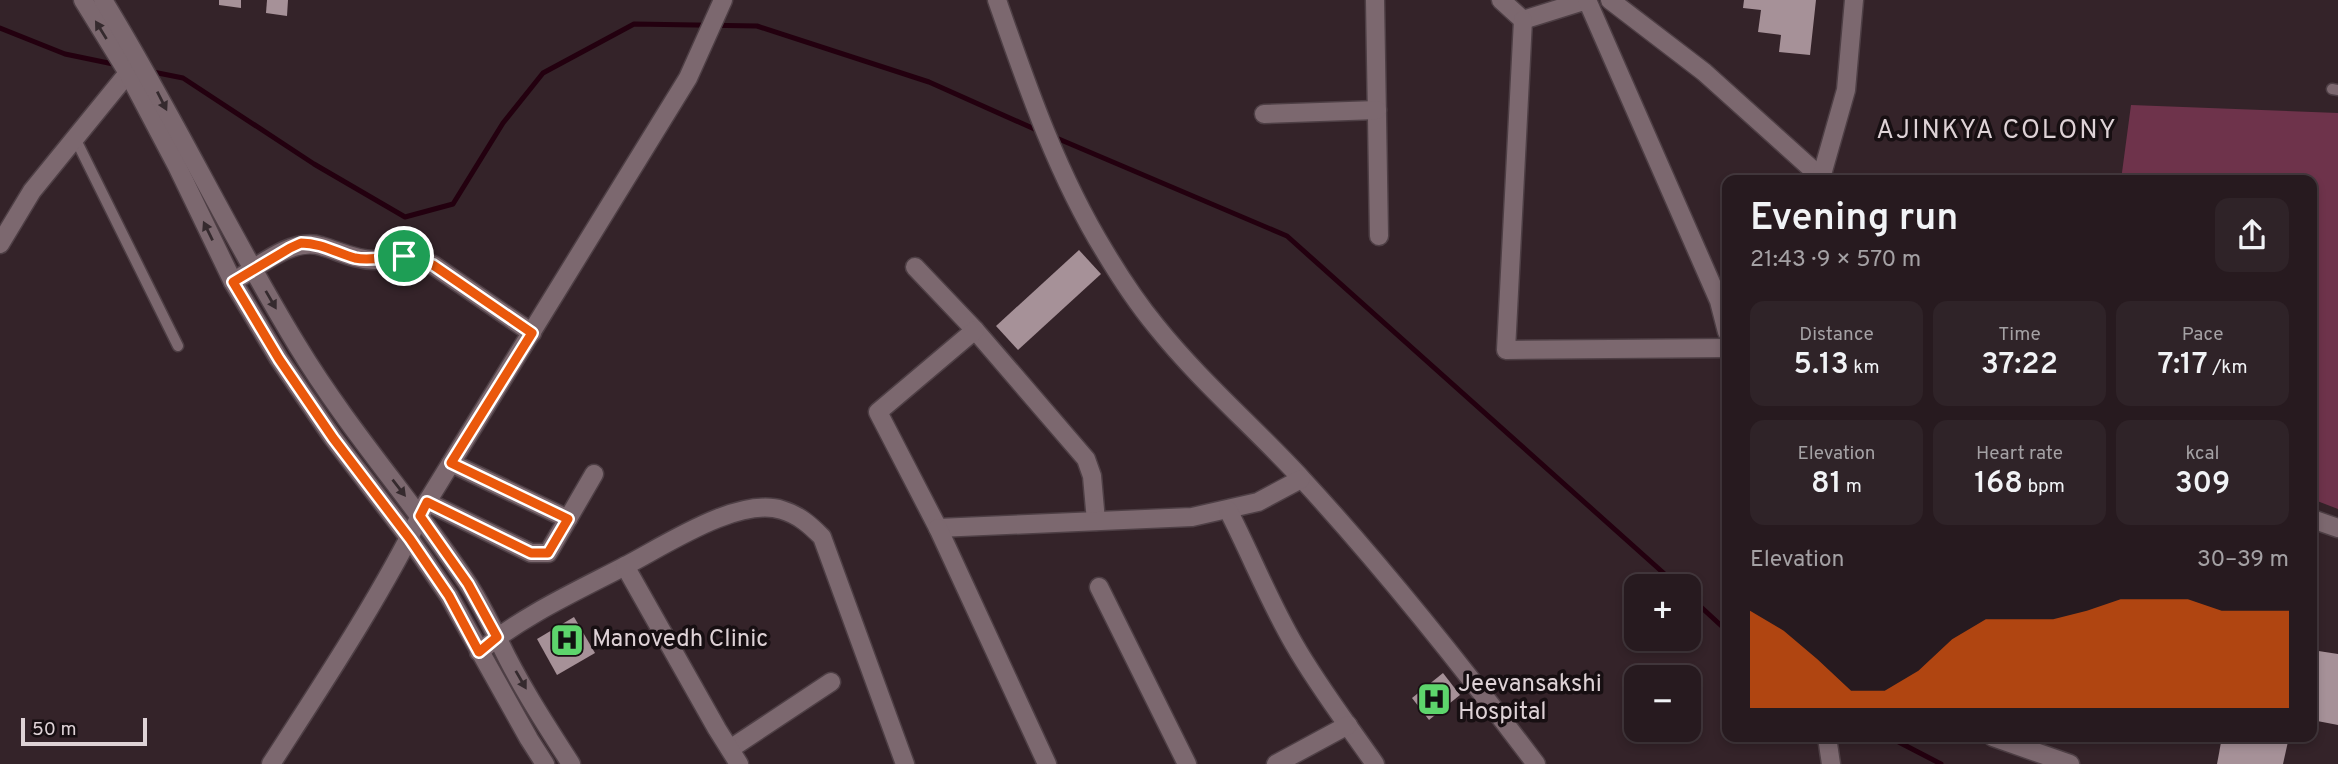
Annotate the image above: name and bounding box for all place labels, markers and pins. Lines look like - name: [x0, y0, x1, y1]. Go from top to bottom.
- pin: [374, 226, 434, 286]
- hospital icon: Manovedh Clinic: [548, 621, 586, 659]
- place label: Manovedh Clinic: [592, 625, 768, 655]
- place label: Jeevansakshi Hospital: [1458, 670, 1602, 728]
- hospital icon: Jeevansakshi Hospital: [1415, 680, 1453, 718]

